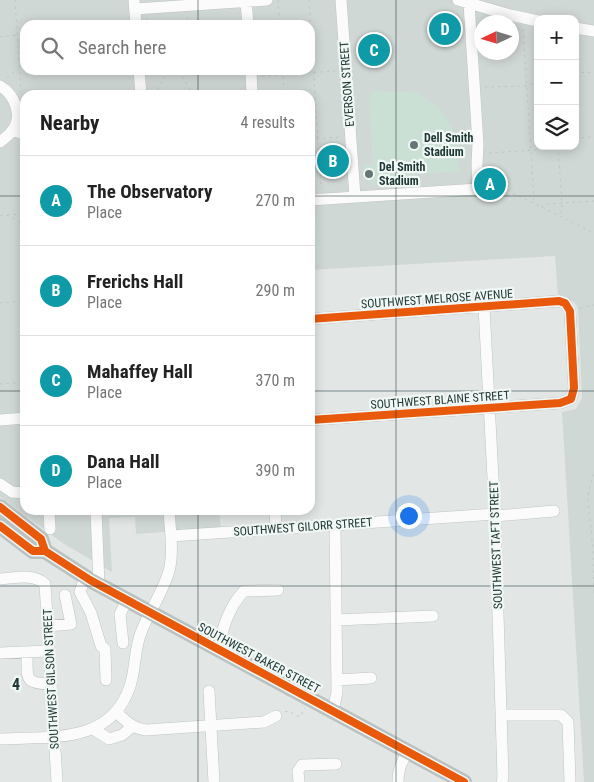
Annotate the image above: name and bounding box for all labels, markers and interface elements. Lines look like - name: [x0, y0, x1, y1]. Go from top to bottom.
- pin: D: [429, 10, 461, 48]
- north arrow: [474, 15, 519, 60]
- map controls: [534, 15, 579, 150]
- button: +: [534, 15, 579, 60]
- search box: [20, 20, 315, 75]
- pin: C: [358, 31, 390, 69]
- icon: search: [38, 34, 66, 62]
- text: Search here: [78, 36, 166, 59]
- street label: EVERSON STREET: [337, 41, 357, 127]
- button: −: [534, 60, 579, 105]
- button: layers: [534, 105, 579, 150]
- text: Nearby: [40, 111, 99, 135]
- text: 4 results: [240, 113, 295, 132]
- place label: Dell Smith Stadium: [424, 131, 473, 159]
- marker: Dell Smith Stadium: [408, 139, 420, 151]
- pin: B: [317, 142, 349, 180]
- place label: Del Smith Stadium: [379, 160, 425, 188]
- pin: A: [474, 165, 506, 203]
- marker: Del Smith Stadium: [363, 168, 375, 180]
- text: The Observatory: [87, 180, 212, 203]
- text: A: [51, 191, 61, 210]
- text: 270 m: [256, 191, 295, 210]
- text: Place: [87, 203, 122, 222]
- text: Frerichs Hall: [87, 270, 183, 293]
- text: B: [52, 281, 60, 300]
- text: 290 m: [256, 281, 295, 300]
- street label: SOUTHWEST MELROSE AVENUE: [360, 287, 514, 311]
- text: Place: [87, 293, 122, 312]
- text: Mahaffey Hall: [87, 360, 193, 383]
- text: C: [51, 371, 61, 390]
- text: 370 m: [256, 371, 295, 390]
- text: Place: [87, 383, 122, 402]
- street label: SOUTHWEST BLAINE STREET: [370, 388, 510, 412]
- text: Dana Hall: [87, 450, 160, 473]
- text: D: [51, 461, 61, 480]
- text: 390 m: [256, 461, 295, 480]
- text: Place: [87, 473, 122, 492]
- street label: SOUTHWEST TAFT STREET: [487, 481, 505, 609]
- your location: [396, 503, 422, 529]
- street label: SOUTHWEST GILORR STREET: [233, 515, 373, 539]
- street label: SOUTHWEST GILSON STREET: [40, 608, 62, 750]
- street label: SOUTHWEST BAKER STREET: [196, 620, 322, 696]
- text: 4: [12, 675, 20, 694]

